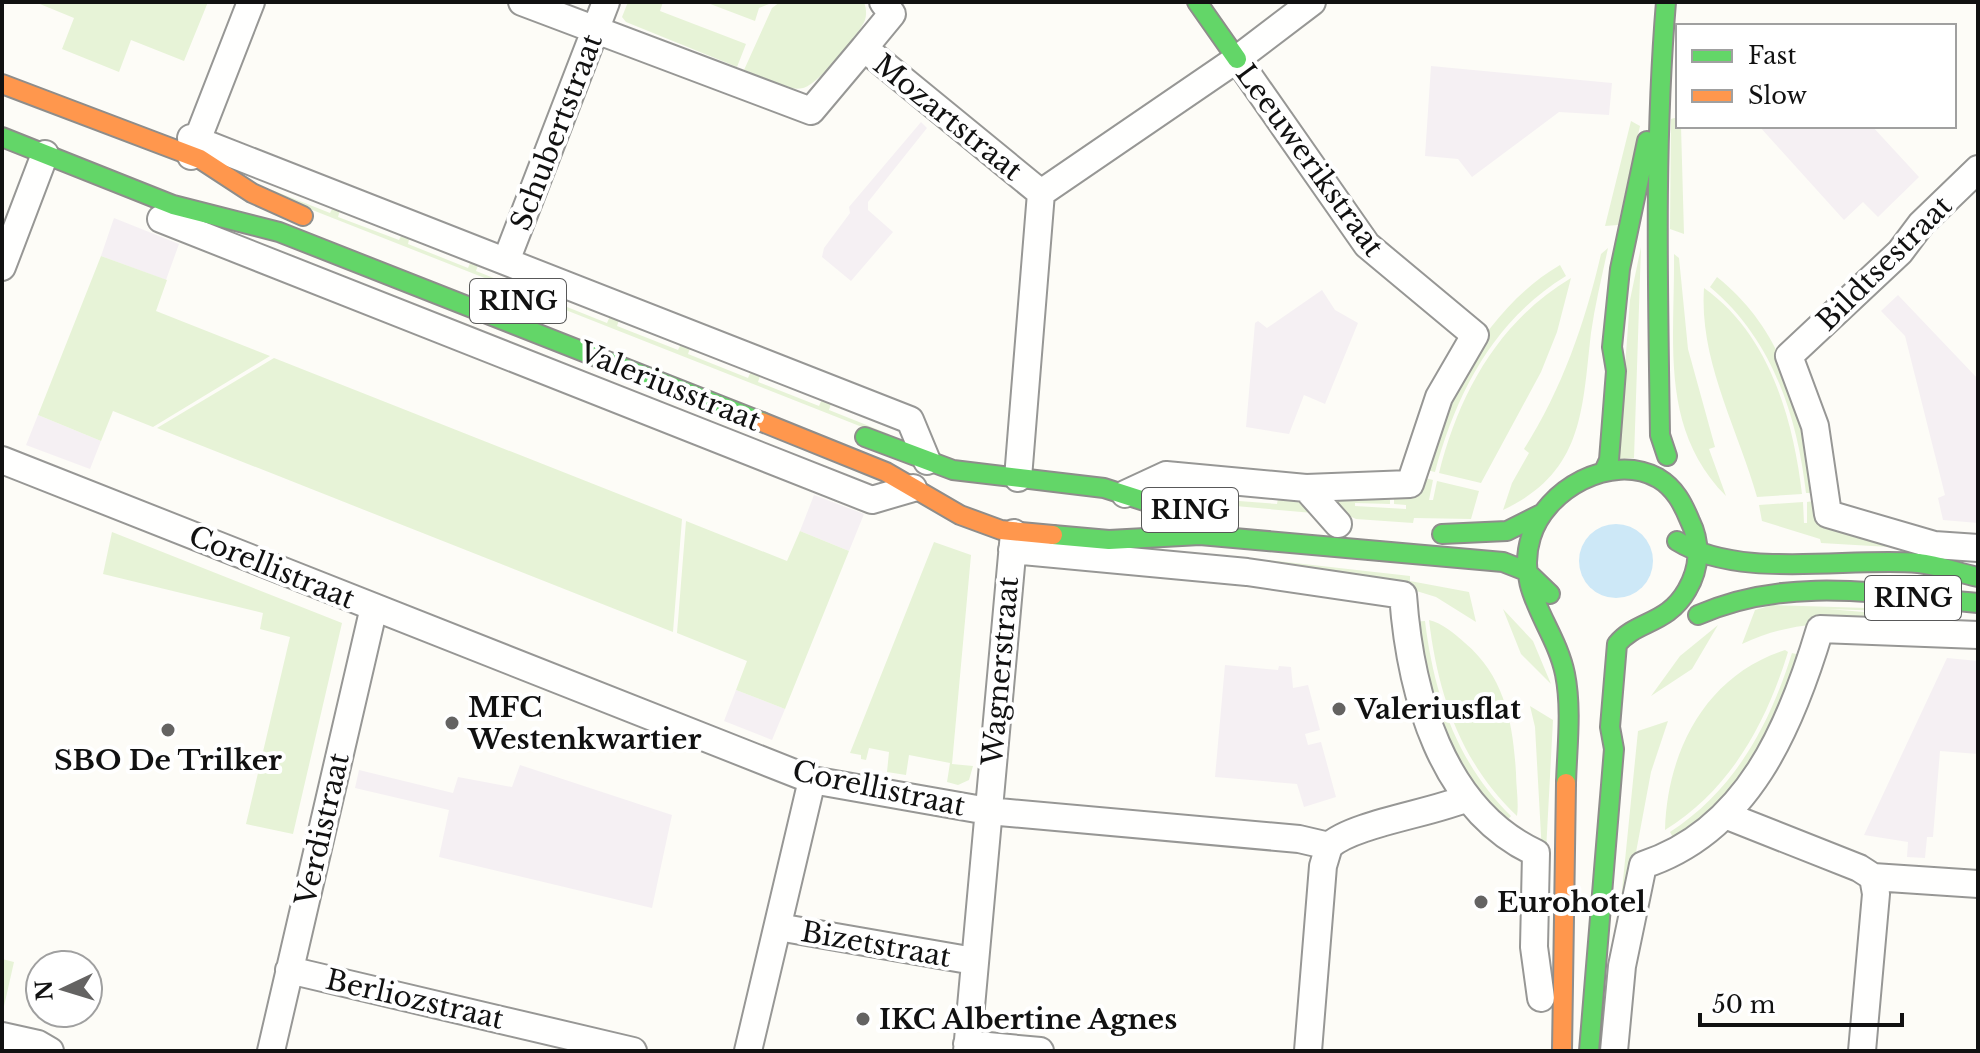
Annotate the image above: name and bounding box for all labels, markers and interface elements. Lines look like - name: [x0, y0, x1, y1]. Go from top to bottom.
- legend: [1676, 24, 1956, 128]
- street label: Schubertstraat: [503, 29, 610, 235]
- text: Fast: [1748, 41, 1796, 70]
- street label: Mozartstraat: [866, 47, 1029, 188]
- street label: Leeuwerikstraat: [1228, 57, 1391, 264]
- text: Slow: [1748, 81, 1807, 110]
- street label: Bildtsestraat: [1810, 188, 1959, 338]
- road number: RING: [470, 279, 566, 323]
- street label: Valeriusstraat: [573, 334, 766, 439]
- road number: RING: [1142, 488, 1238, 532]
- street label: Corellistraat: [184, 518, 360, 617]
- street label: Wagnerstraat: [975, 575, 1026, 768]
- road number: RING: [1865, 576, 1961, 620]
- place label: MFC Westenkwartier: [467, 690, 701, 757]
- place label: Valeriusflat: [1354, 692, 1521, 727]
- marker: Valeriusflat: [1330, 700, 1348, 718]
- marker: MFC Westenkwartier: [443, 714, 461, 732]
- marker: SBO De Trilker: [159, 721, 177, 739]
- place label: SBO De Trilker: [54, 743, 282, 778]
- street label: Verdistraat: [288, 749, 357, 910]
- street label: Corellistraat: [789, 753, 969, 824]
- place label: Eurohotel: [1497, 885, 1646, 920]
- marker: Eurohotel: [1472, 893, 1490, 911]
- street label: Bizetstraat: [798, 914, 954, 975]
- north arrow: [24, 949, 104, 1029]
- street label: Berliozstraat: [323, 962, 508, 1037]
- scale bar: [1700, 977, 1902, 1027]
- text: N: [30, 979, 59, 1002]
- text: 50 m: [1712, 990, 1776, 1019]
- place label: IKC Albertine Agnes: [879, 1002, 1177, 1037]
- marker: IKC Albertine Agnes: [854, 1010, 872, 1028]

